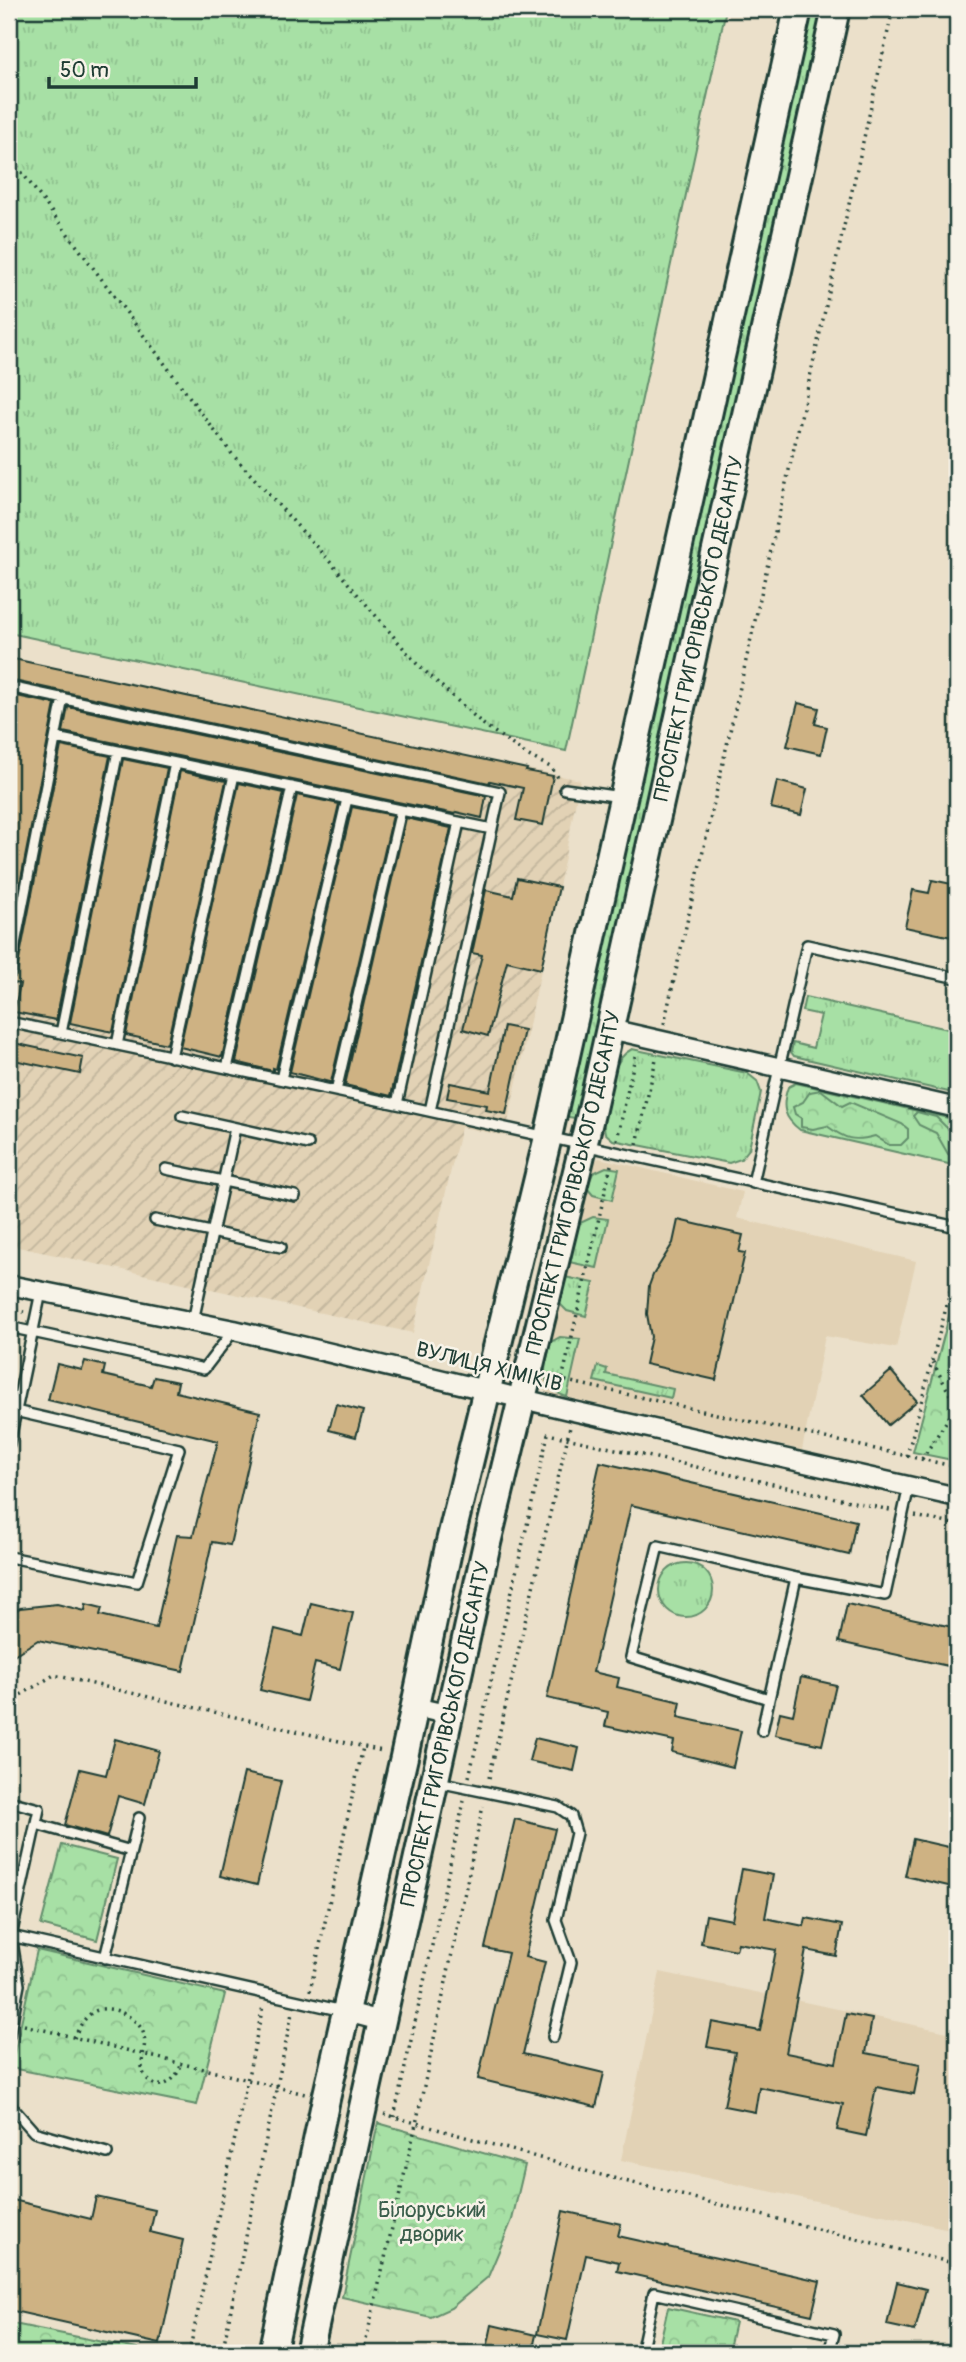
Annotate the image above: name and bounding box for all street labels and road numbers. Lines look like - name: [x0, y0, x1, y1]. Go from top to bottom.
- street label: ПРОСПЕКТ ГРИГОРІВСЬКОГО ДЕСАНТУ: [647, 453, 750, 804]
- street label: ПРОСПЕКТ ГРИГОРІВСЬКОГО ДЕСАНТУ: [520, 1008, 627, 1357]
- street label: ВУЛИЦЯ ХІМІКІВ: [413, 1336, 565, 1398]
- street label: ПРОСПЕКТ ГРИГОРІВСЬКОГО ДЕСАНТУ: [394, 1558, 496, 1909]

